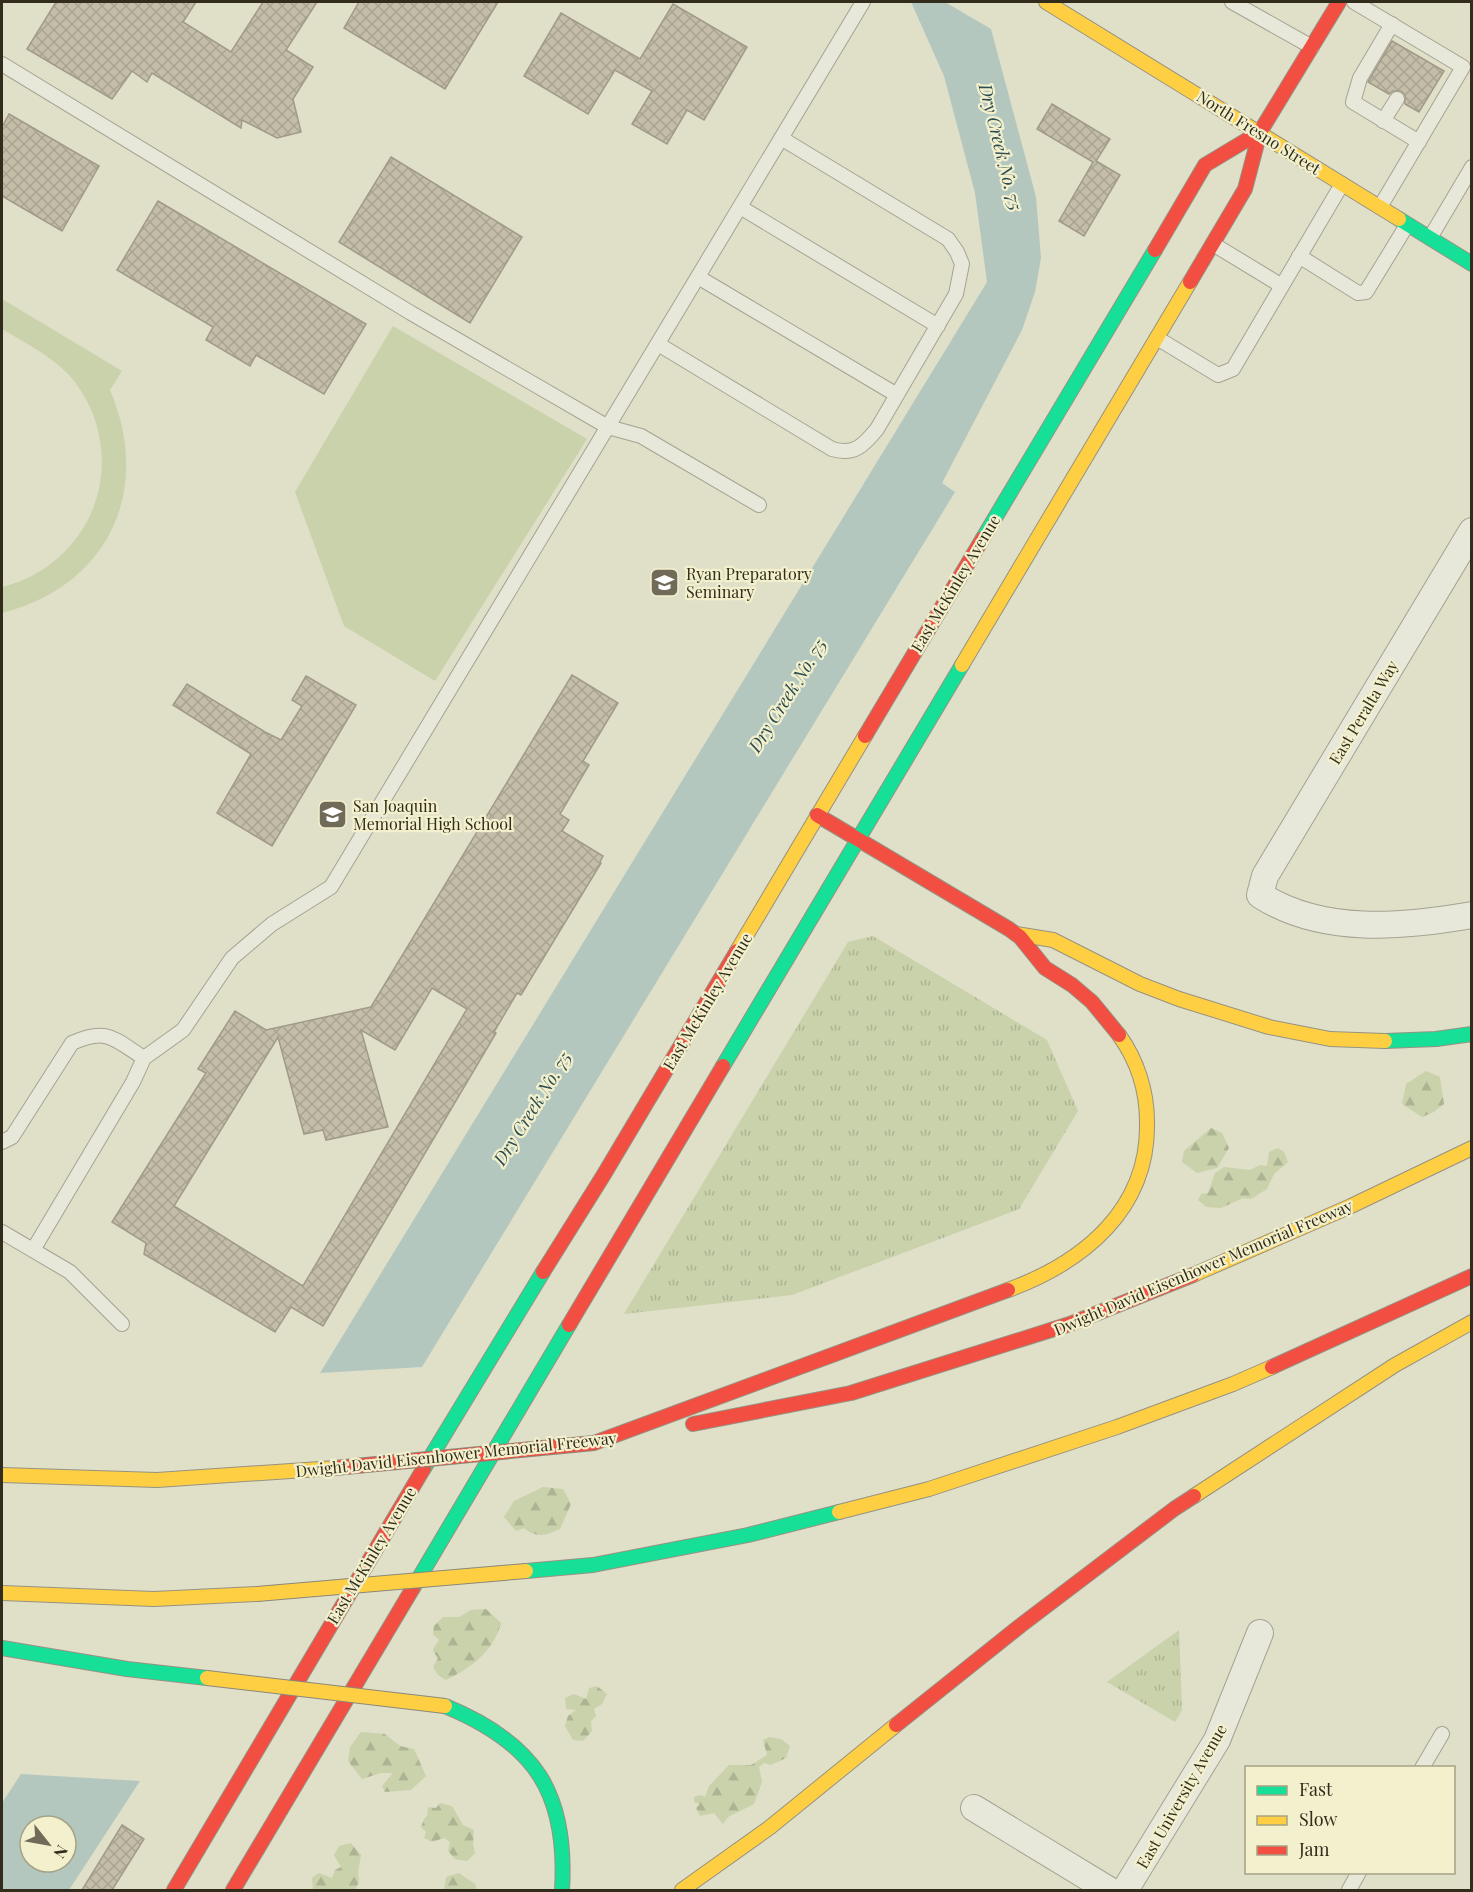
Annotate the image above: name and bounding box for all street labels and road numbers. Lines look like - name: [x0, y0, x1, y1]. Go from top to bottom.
- street label: North Fresno Street: [1193, 85, 1325, 179]
- street label: East McKinley Avenue: [906, 510, 1004, 656]
- street label: East Peralta Way: [1324, 656, 1402, 768]
- street label: East McKinley Avenue: [658, 928, 756, 1074]
- street label: Dwight David Eisenhower Memorial Freeway: [1050, 1194, 1356, 1340]
- street label: Dwight David Eisenhower Memorial Freeway: [295, 1427, 617, 1481]
- street label: East McKinley Avenue: [322, 1482, 420, 1628]
- street label: East University Avenue: [1131, 1720, 1231, 1872]

